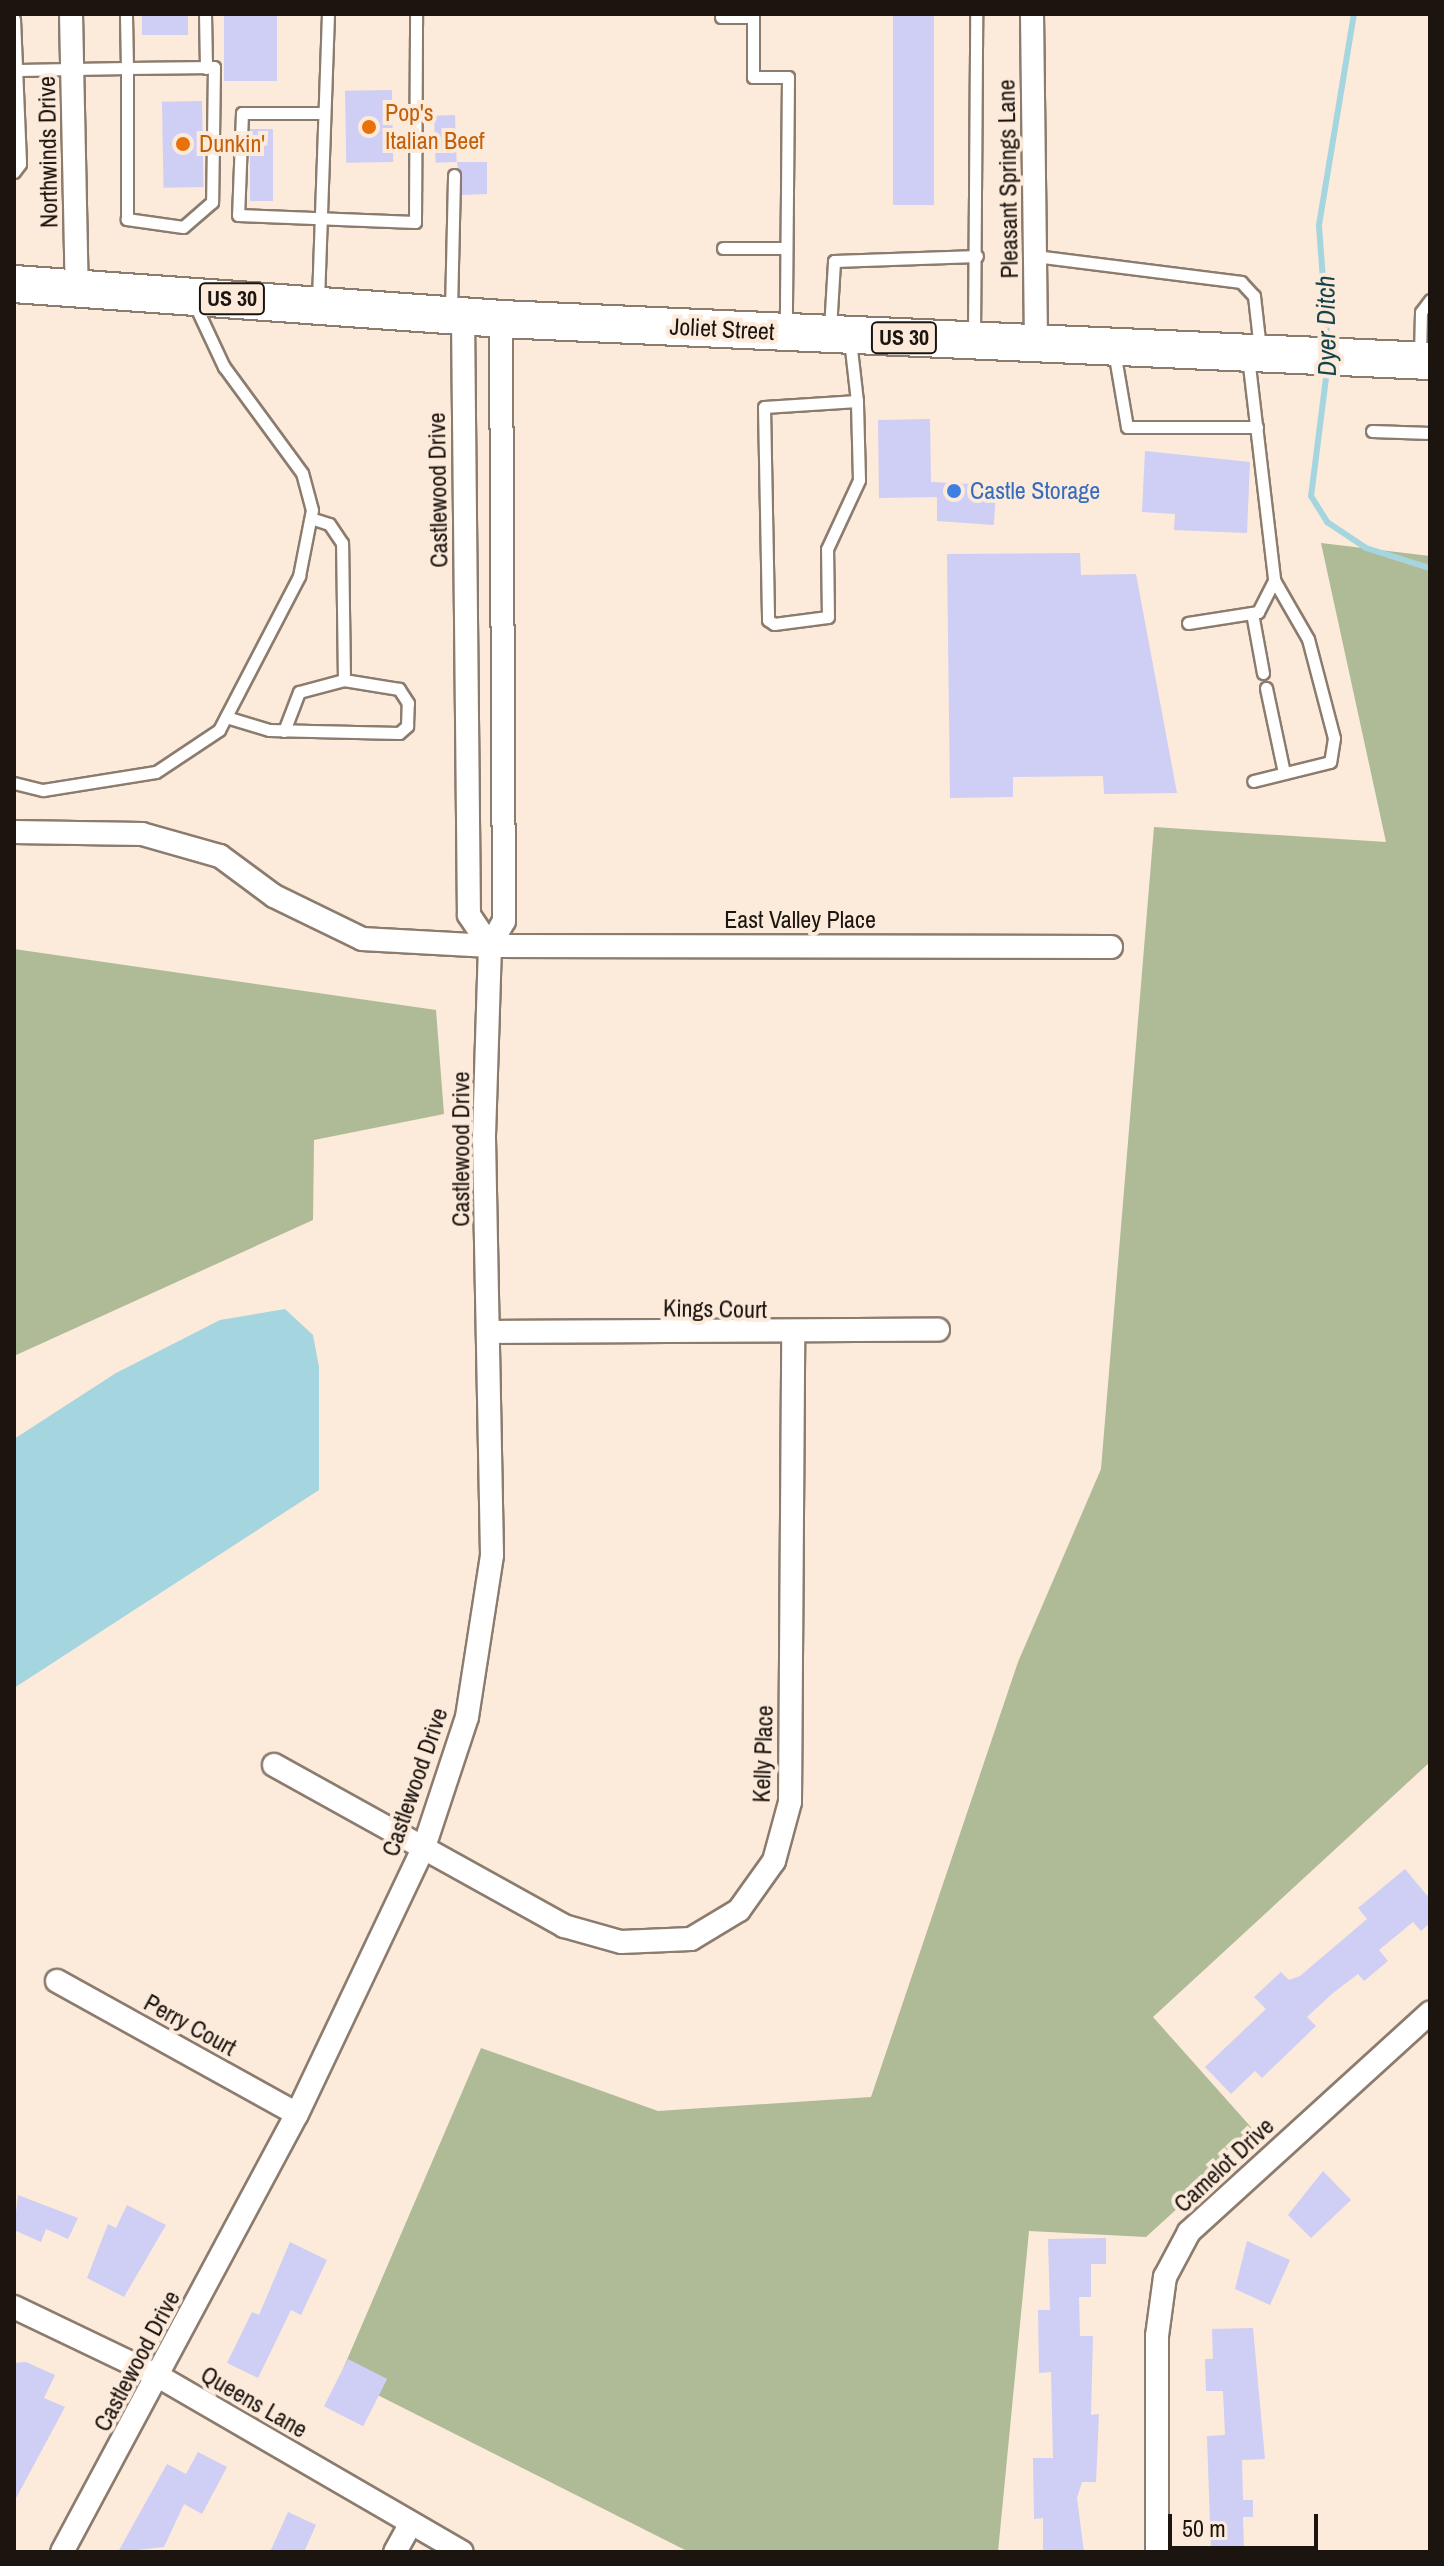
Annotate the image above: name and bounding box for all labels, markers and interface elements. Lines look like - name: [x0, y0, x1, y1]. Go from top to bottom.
- street label: Northwinds Drive: [32, 76, 64, 228]
- street label: Pleasant Springs Lane: [992, 79, 1024, 279]
- place label: Pop's Italian Beef: [385, 99, 485, 155]
- marker: Pop's Italian Beef: [360, 118, 378, 136]
- place label: Dunkin': [199, 130, 265, 158]
- marker: Dunkin': [174, 135, 192, 153]
- water label: Dyer Ditch: [1310, 275, 1342, 377]
- road number: US 30: [198, 281, 266, 317]
- street label: Joliet Street: [669, 312, 775, 346]
- road number: US 30: [870, 320, 938, 356]
- street label: Castlewood Drive: [422, 412, 454, 568]
- place label: Castle Storage: [970, 477, 1100, 505]
- marker: Castle Storage: [945, 482, 963, 500]
- street label: East Valley Place: [724, 906, 876, 934]
- street label: Castlewood Drive: [447, 1071, 475, 1227]
- street label: Kings Court: [663, 1294, 767, 1324]
- street label: Castlewood Drive: [376, 1704, 454, 1860]
- street label: Kelly Place: [747, 1705, 779, 1803]
- street label: Perry Court: [139, 1988, 241, 2062]
- street label: Camelot Drive: [1168, 2112, 1280, 2218]
- street label: Castlewood Drive: [88, 2286, 186, 2436]
- street label: Queens Lane: [196, 2360, 312, 2444]
- scale bar: [1172, 2498, 1322, 2548]
- text: 50 m: [1182, 2512, 1226, 2544]

